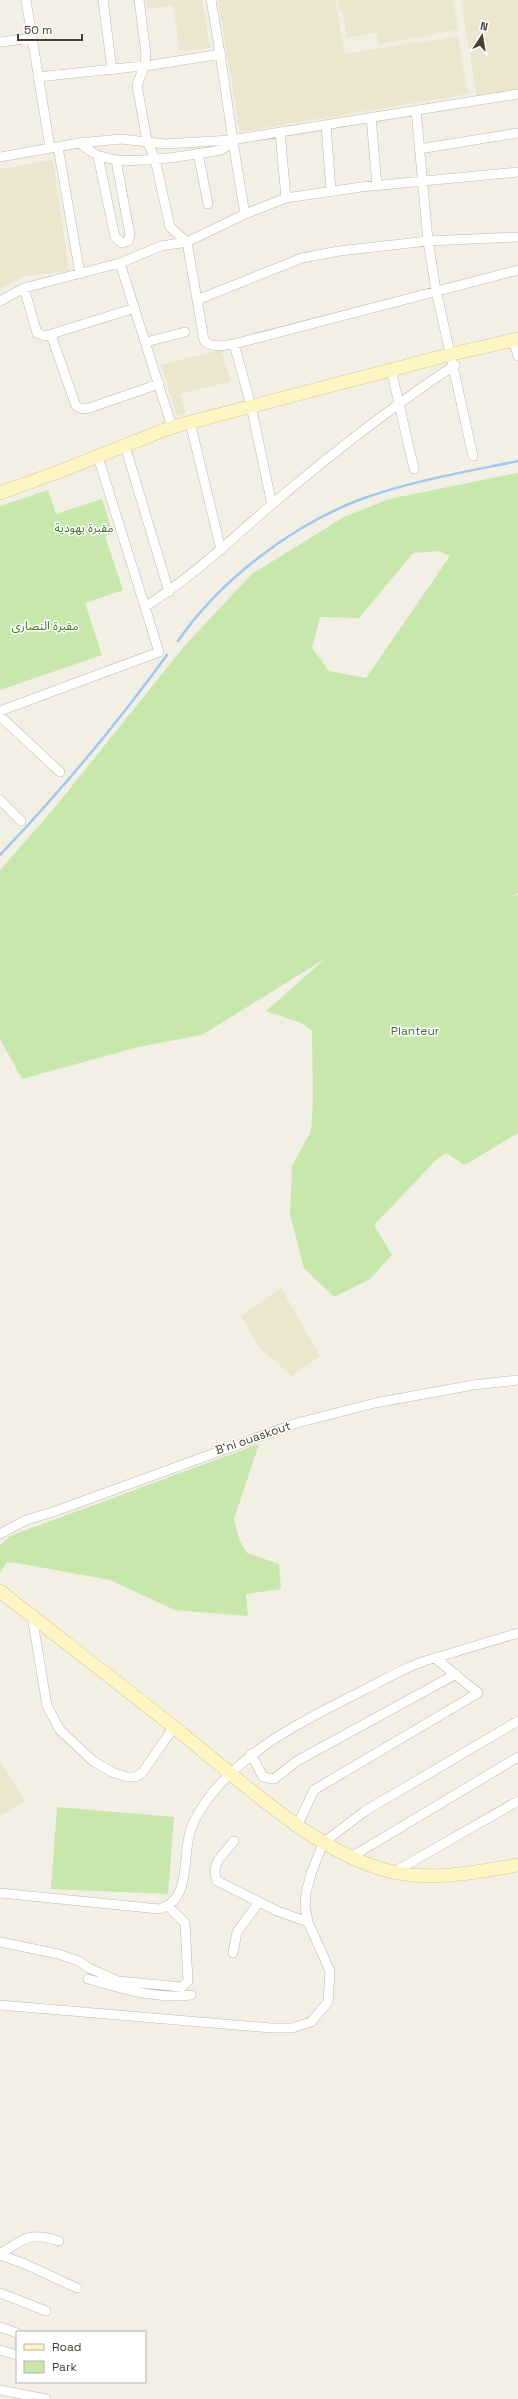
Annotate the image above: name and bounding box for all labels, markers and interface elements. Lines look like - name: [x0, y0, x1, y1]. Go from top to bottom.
- scale bar: [18, 16, 82, 42]
- north arrow: [462, 16, 502, 56]
- text: N: [479, 19, 489, 34]
- text: 50 m: [24, 22, 52, 38]
- park label: مقبرة يهودية: [54, 520, 114, 536]
- park label: مقبرة النصارى: [11, 618, 79, 634]
- park label: Planteur: [391, 1023, 440, 1039]
- street label: B'ni ouaskout: [213, 1418, 293, 1458]
- legend: [16, 2331, 146, 2383]
- text: Road: [52, 2339, 81, 2355]
- text: Park: [52, 2359, 77, 2375]

